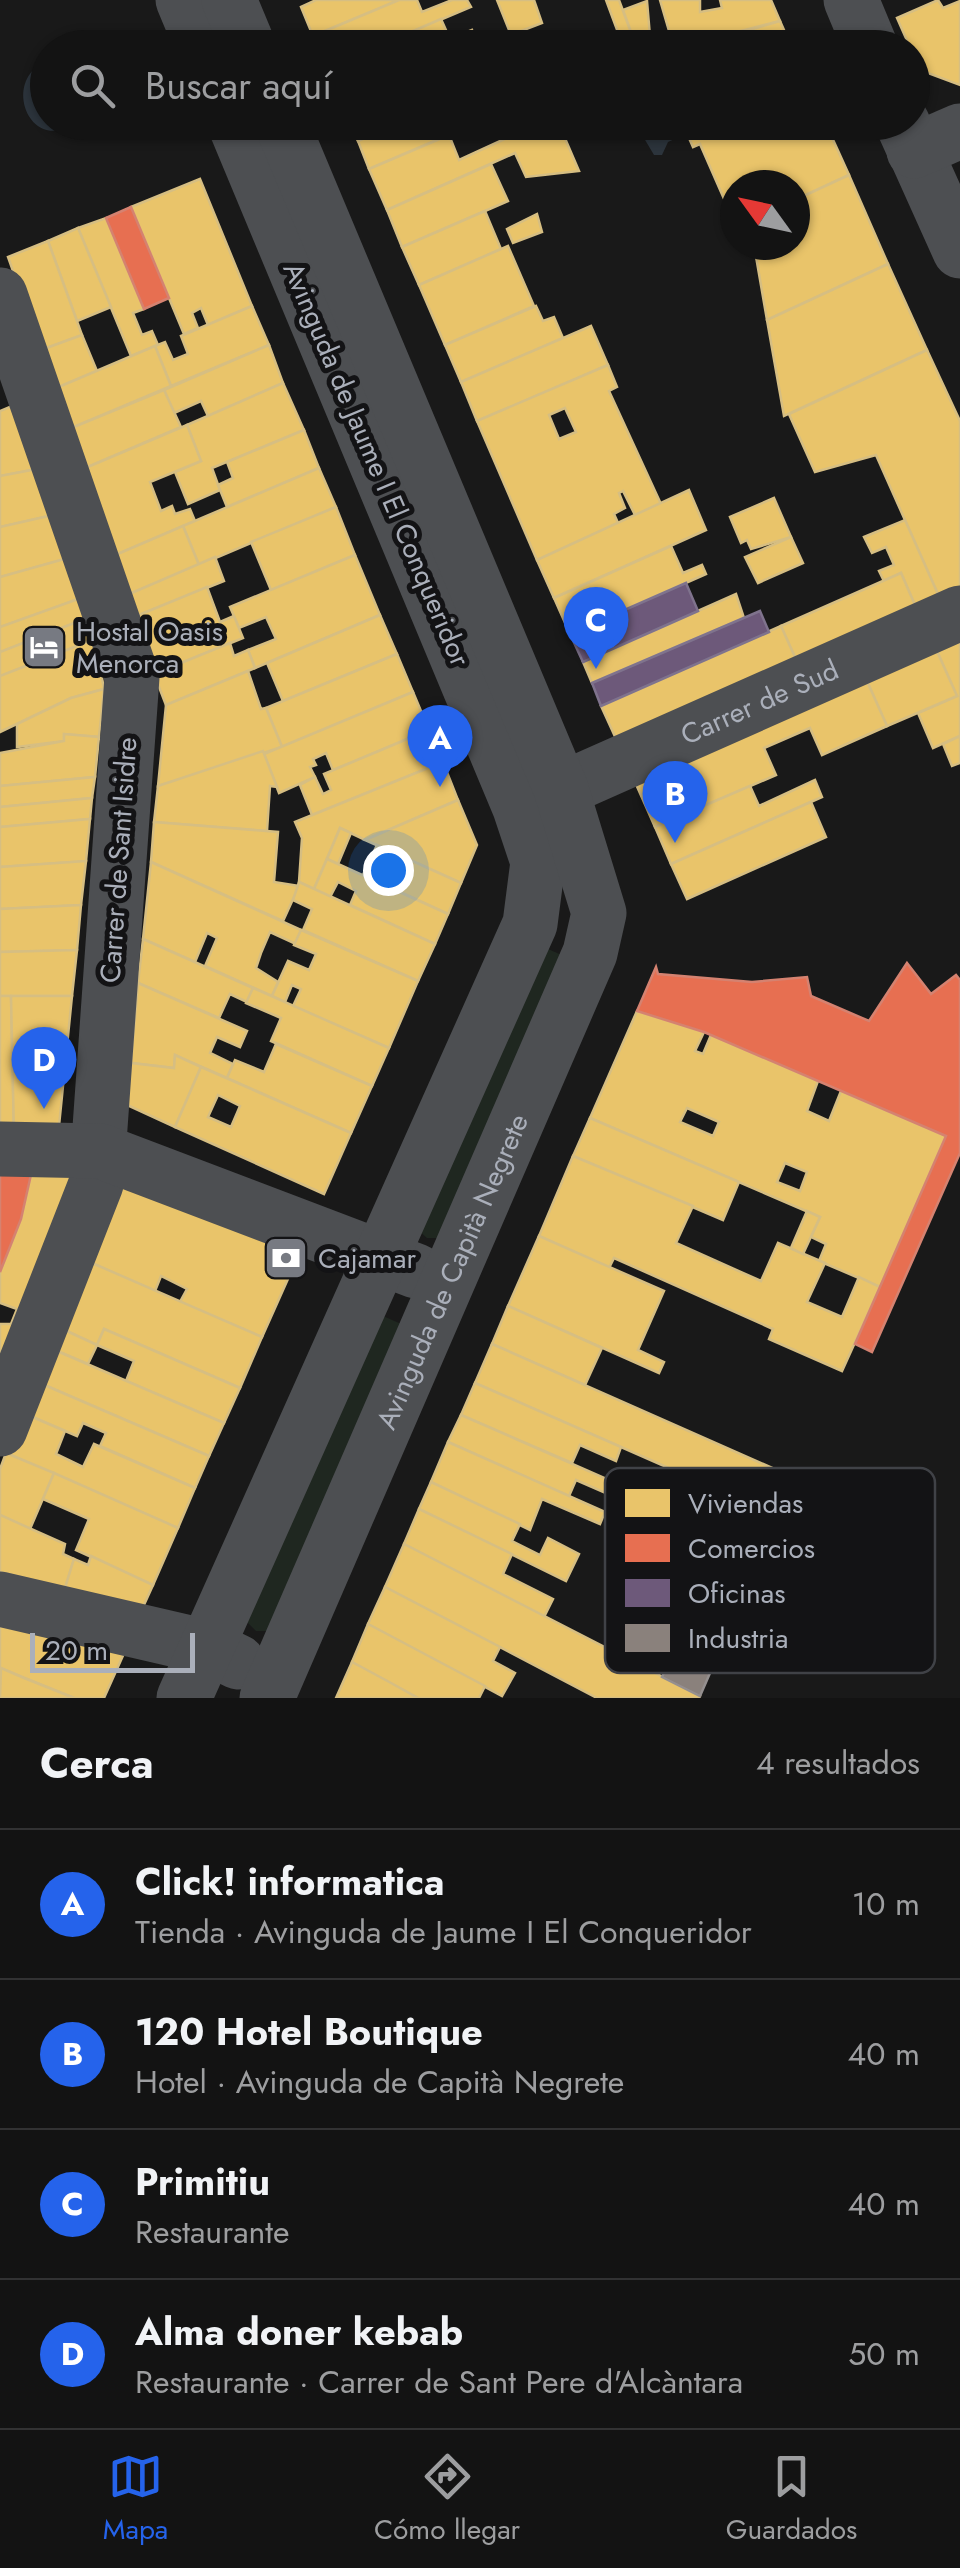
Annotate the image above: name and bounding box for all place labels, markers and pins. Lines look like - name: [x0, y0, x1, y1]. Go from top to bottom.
- pin: C: [564, 586, 628, 669]
- place label: Hostal Oasis Menorca: [76, 611, 223, 684]
- hotel icon: Hostal Oasis Menorca: [21, 624, 67, 670]
- pin: A: [408, 704, 472, 787]
- pin: B: [642, 760, 708, 843]
- pin: D: [12, 1026, 76, 1109]
- bank icon: Cajamar: [263, 1235, 309, 1281]
- place label: Cajamar: [318, 1238, 416, 1279]

